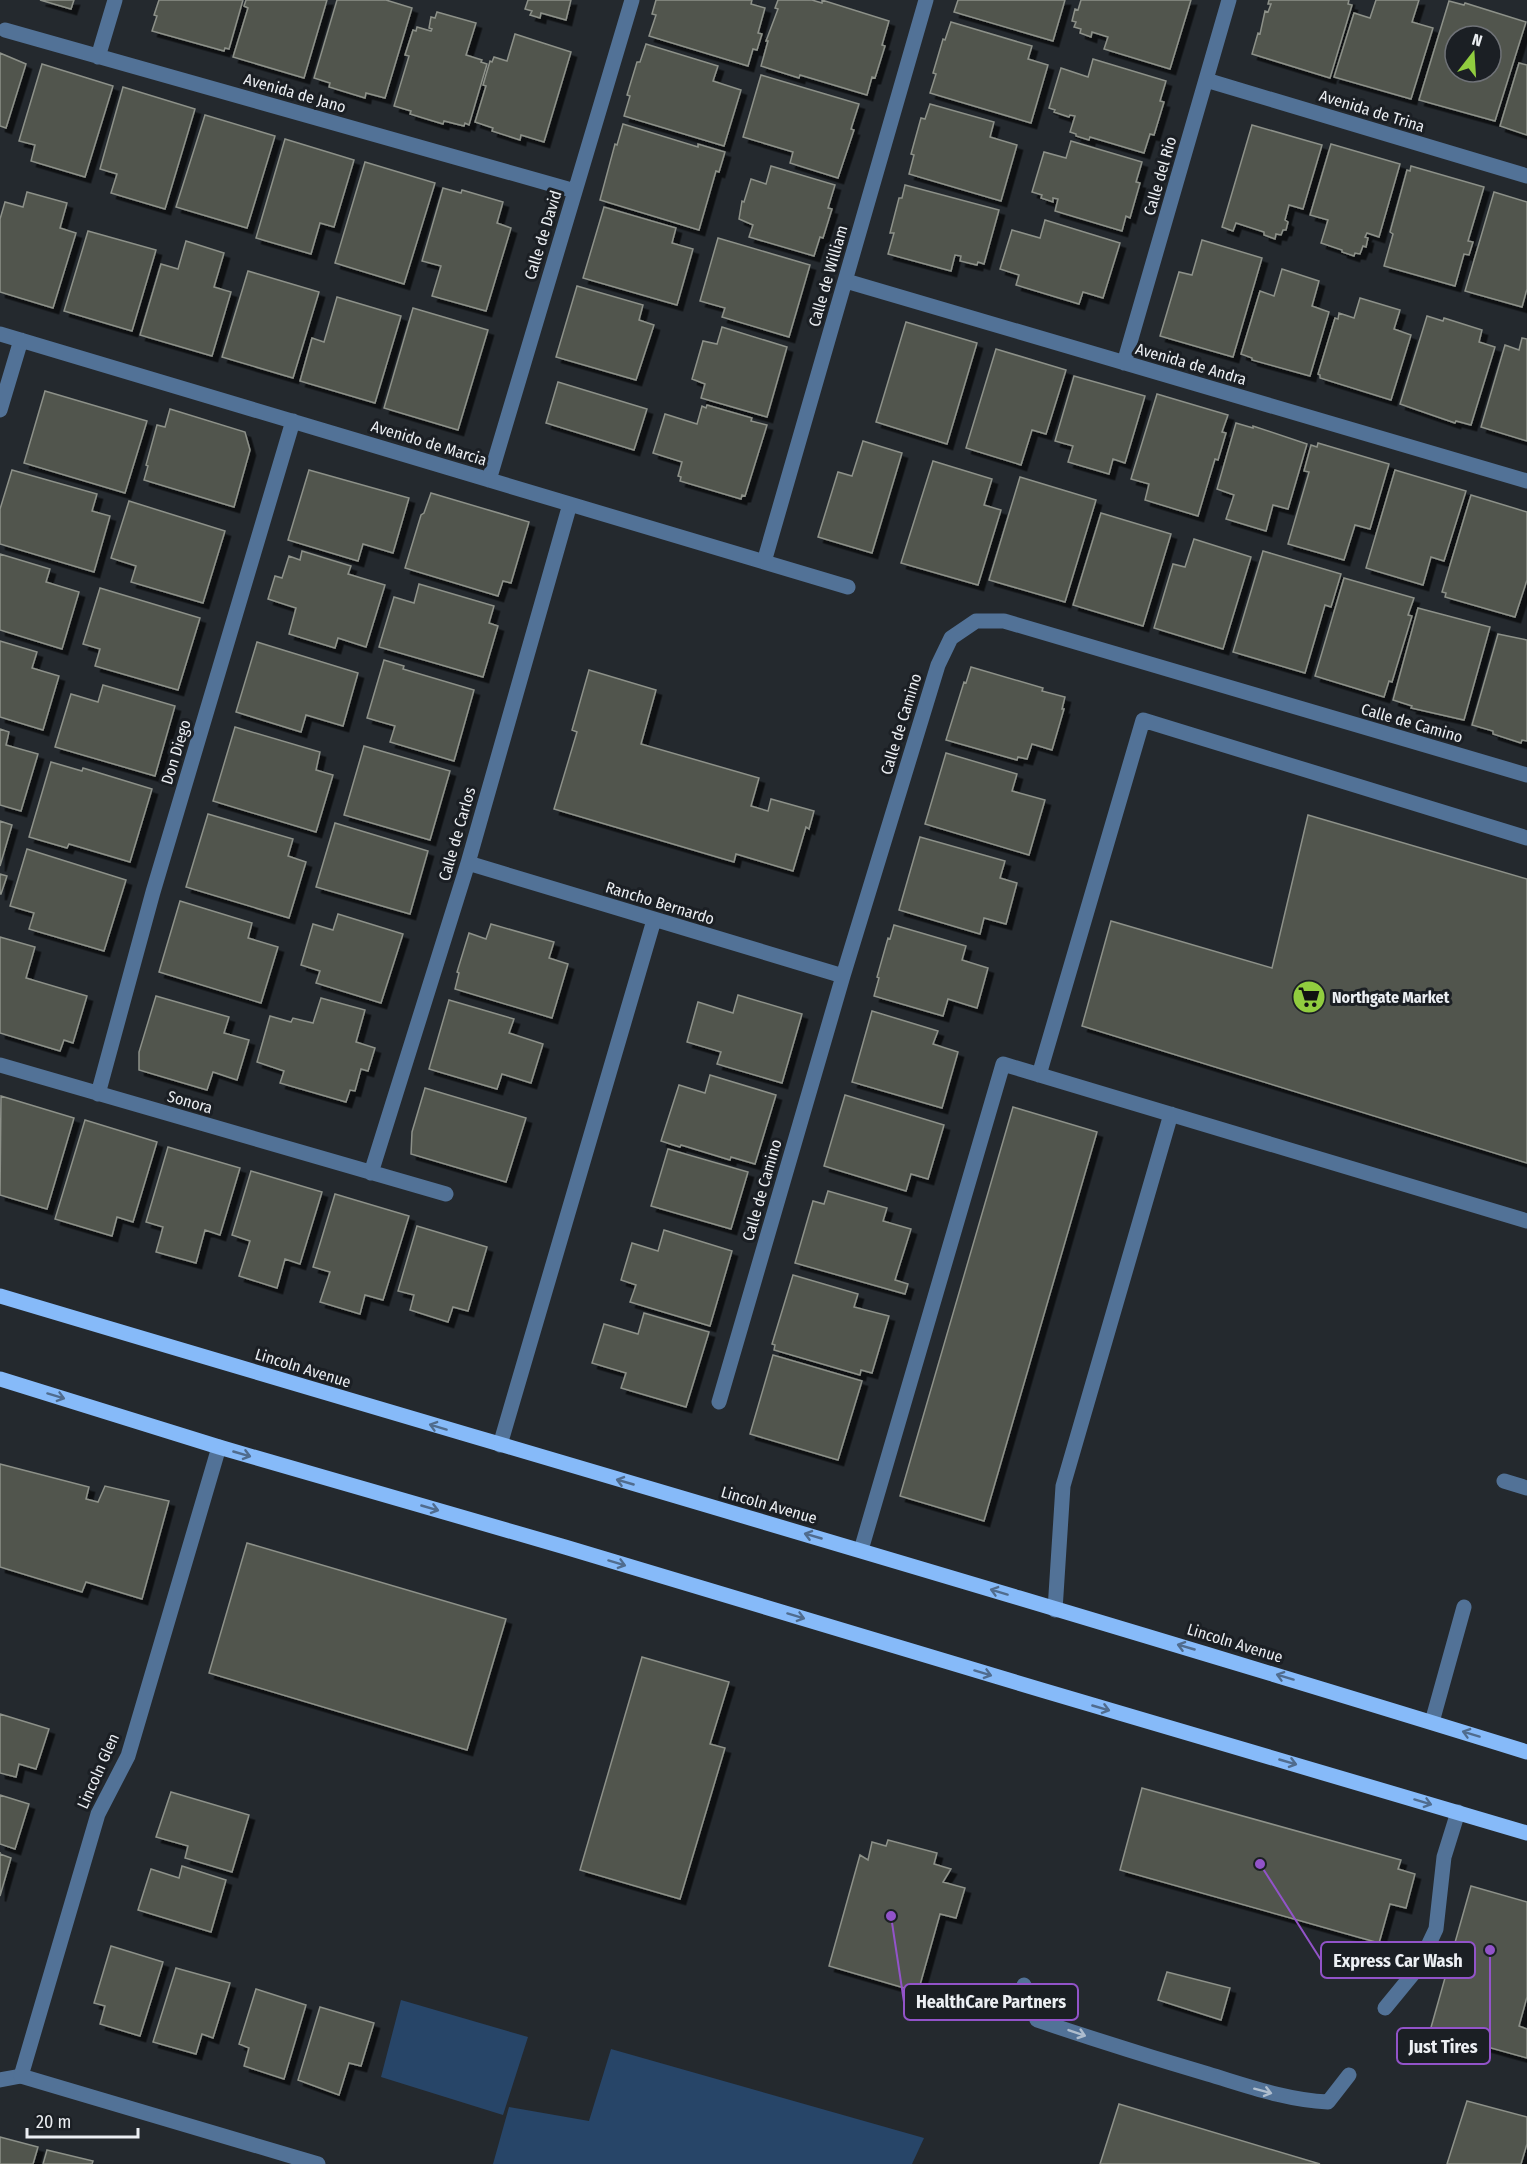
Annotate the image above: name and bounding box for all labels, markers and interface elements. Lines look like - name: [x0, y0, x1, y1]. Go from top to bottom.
- north arrow: [1443, 24, 1503, 84]
- text: N: [1470, 30, 1485, 51]
- street label: Avenida de Jano: [242, 69, 348, 117]
- street label: Avenida de Trina: [1317, 86, 1427, 136]
- street label: Calle del Rio: [1140, 134, 1180, 218]
- street label: Calle de David: [520, 188, 566, 282]
- street label: Calle de William: [804, 223, 852, 329]
- street label: Avenida de Andra: [1133, 339, 1249, 389]
- street label: Avenido de Marcia: [369, 416, 489, 470]
- street label: Calle de Camino: [877, 671, 925, 777]
- street label: Calle de Camino: [1359, 699, 1465, 747]
- street label: Don Diego: [157, 717, 195, 787]
- street label: Calle de Carlos: [435, 785, 480, 883]
- street label: Rancho Bernardo: [603, 877, 717, 929]
- supermarket icon: Northgate Market: [1291, 979, 1327, 1015]
- place label: Northgate Market: [1332, 988, 1450, 1007]
- street label: Sonora: [165, 1087, 215, 1118]
- street label: Calle de Camino: [738, 1137, 786, 1243]
- street label: Lincoln Avenue: [253, 1344, 353, 1392]
- one-way arrow: [46, 1392, 65, 1403]
- one-way arrow: [429, 1421, 448, 1432]
- one-way arrow: [232, 1449, 251, 1460]
- one-way arrow: [616, 1476, 635, 1487]
- street label: Lincoln Avenue: [719, 1482, 819, 1528]
- one-way arrow: [420, 1503, 439, 1514]
- one-way arrow: [803, 1530, 822, 1541]
- one-way arrow: [607, 1558, 626, 1569]
- one-way arrow: [990, 1586, 1009, 1597]
- one-way arrow: [786, 1611, 805, 1622]
- street label: Lincoln Avenue: [1185, 1619, 1285, 1667]
- one-way arrow: [1177, 1641, 1196, 1653]
- one-way arrow: [973, 1668, 992, 1679]
- one-way arrow: [1276, 1671, 1295, 1682]
- one-way arrow: [1091, 1703, 1110, 1714]
- one-way arrow: [1462, 1728, 1481, 1739]
- street label: Lincoln Glen: [73, 1730, 123, 1812]
- one-way arrow: [1278, 1757, 1297, 1768]
- one-way arrow: [1413, 1797, 1432, 1808]
- callout: Express Car Wash: [1321, 1942, 1475, 1978]
- text: Express Car Wash: [1333, 1950, 1463, 1972]
- callout: HealthCare Partners: [904, 1984, 1078, 2020]
- text: HealthCare Partners: [916, 1991, 1066, 2013]
- one-way arrow: [1067, 2028, 1086, 2039]
- callout: Just Tires: [1397, 2028, 1490, 2064]
- text: Just Tires: [1407, 2036, 1478, 2058]
- one-way arrow: [1253, 2085, 1272, 2097]
- scale bar: [27, 2101, 138, 2139]
- text: 20 m: [36, 2111, 71, 2133]

